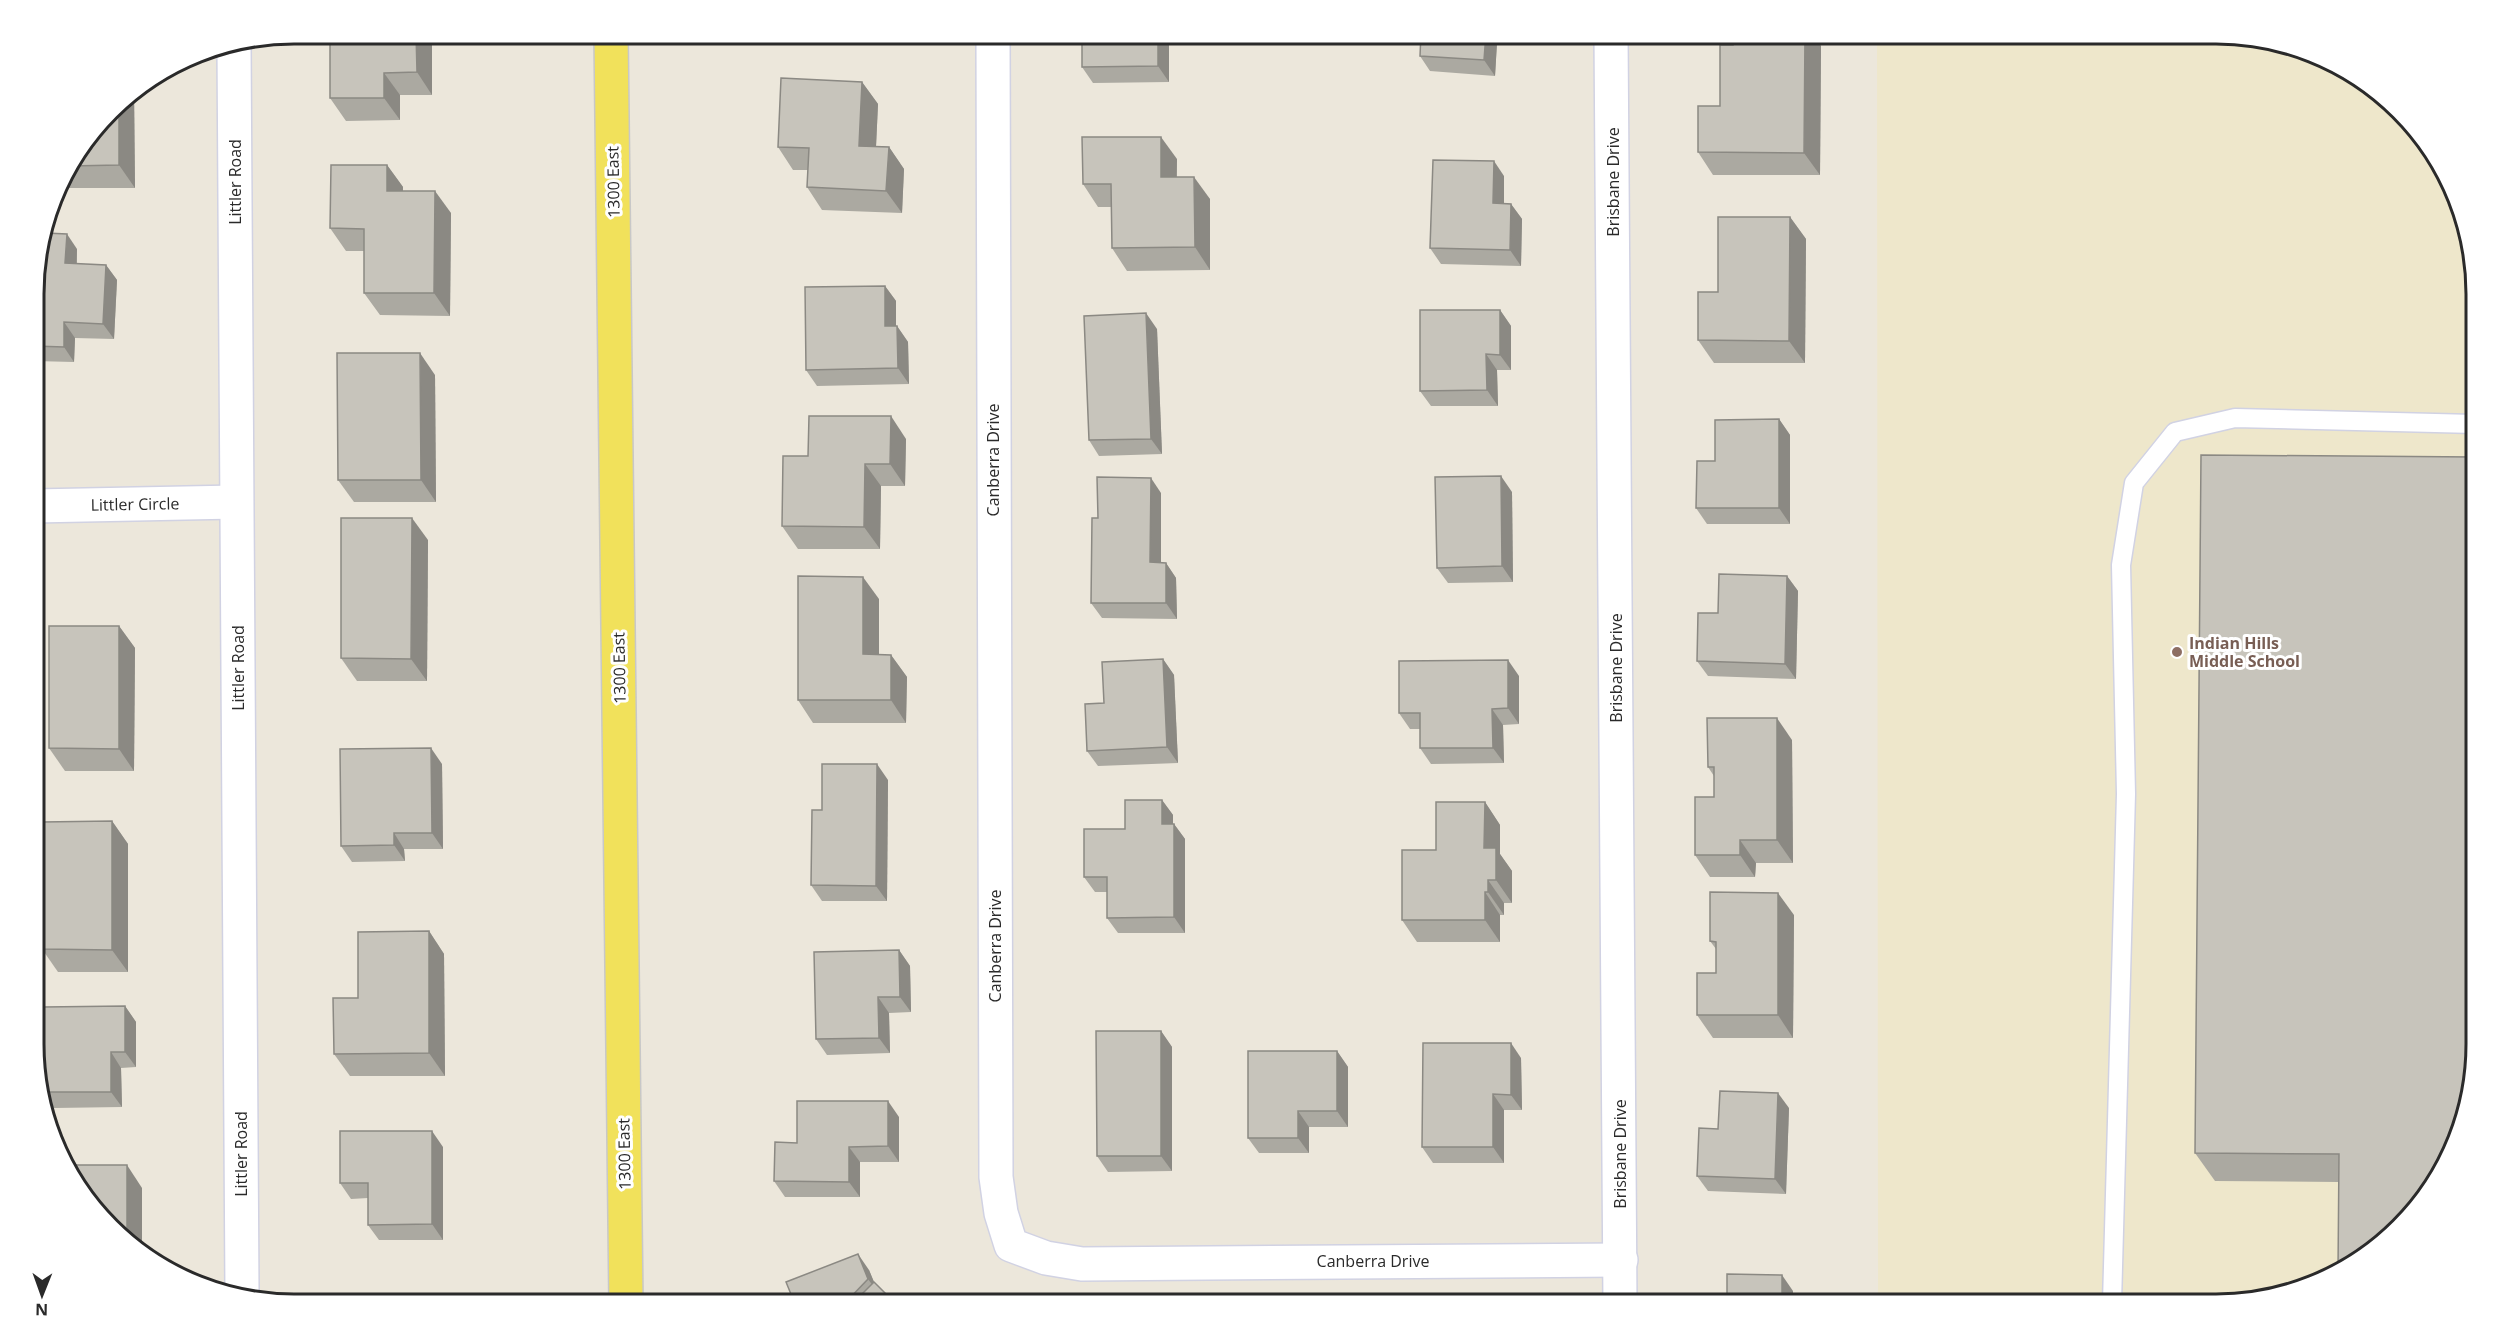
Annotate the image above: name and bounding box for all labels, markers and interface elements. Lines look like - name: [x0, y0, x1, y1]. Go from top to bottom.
- street label: Brisbane Drive: [1602, 127, 1624, 237]
- street label: Littler Road: [224, 139, 246, 225]
- street label: 1300 East: [601, 146, 625, 218]
- street label: Canberra Drive: [982, 404, 1004, 516]
- street label: Littler Circle: [90, 492, 180, 516]
- street label: Brisbane Drive: [1605, 613, 1627, 723]
- street label: Littler Road: [227, 625, 249, 711]
- street label: 1300 East: [607, 632, 631, 704]
- place label: Indian Hills Middle School: [2189, 632, 2300, 672]
- marker: Indian Hills Middle School: [2170, 645, 2184, 659]
- street label: Canberra Drive: [984, 890, 1006, 1002]
- street label: Brisbane Drive: [1609, 1099, 1631, 1209]
- street label: Littler Road: [230, 1111, 252, 1197]
- street label: 1300 East: [612, 1118, 636, 1190]
- street label: Canberra Drive: [1317, 1250, 1429, 1272]
- north arrow: [12, 1265, 72, 1325]
- text: N: [35, 1299, 48, 1321]

